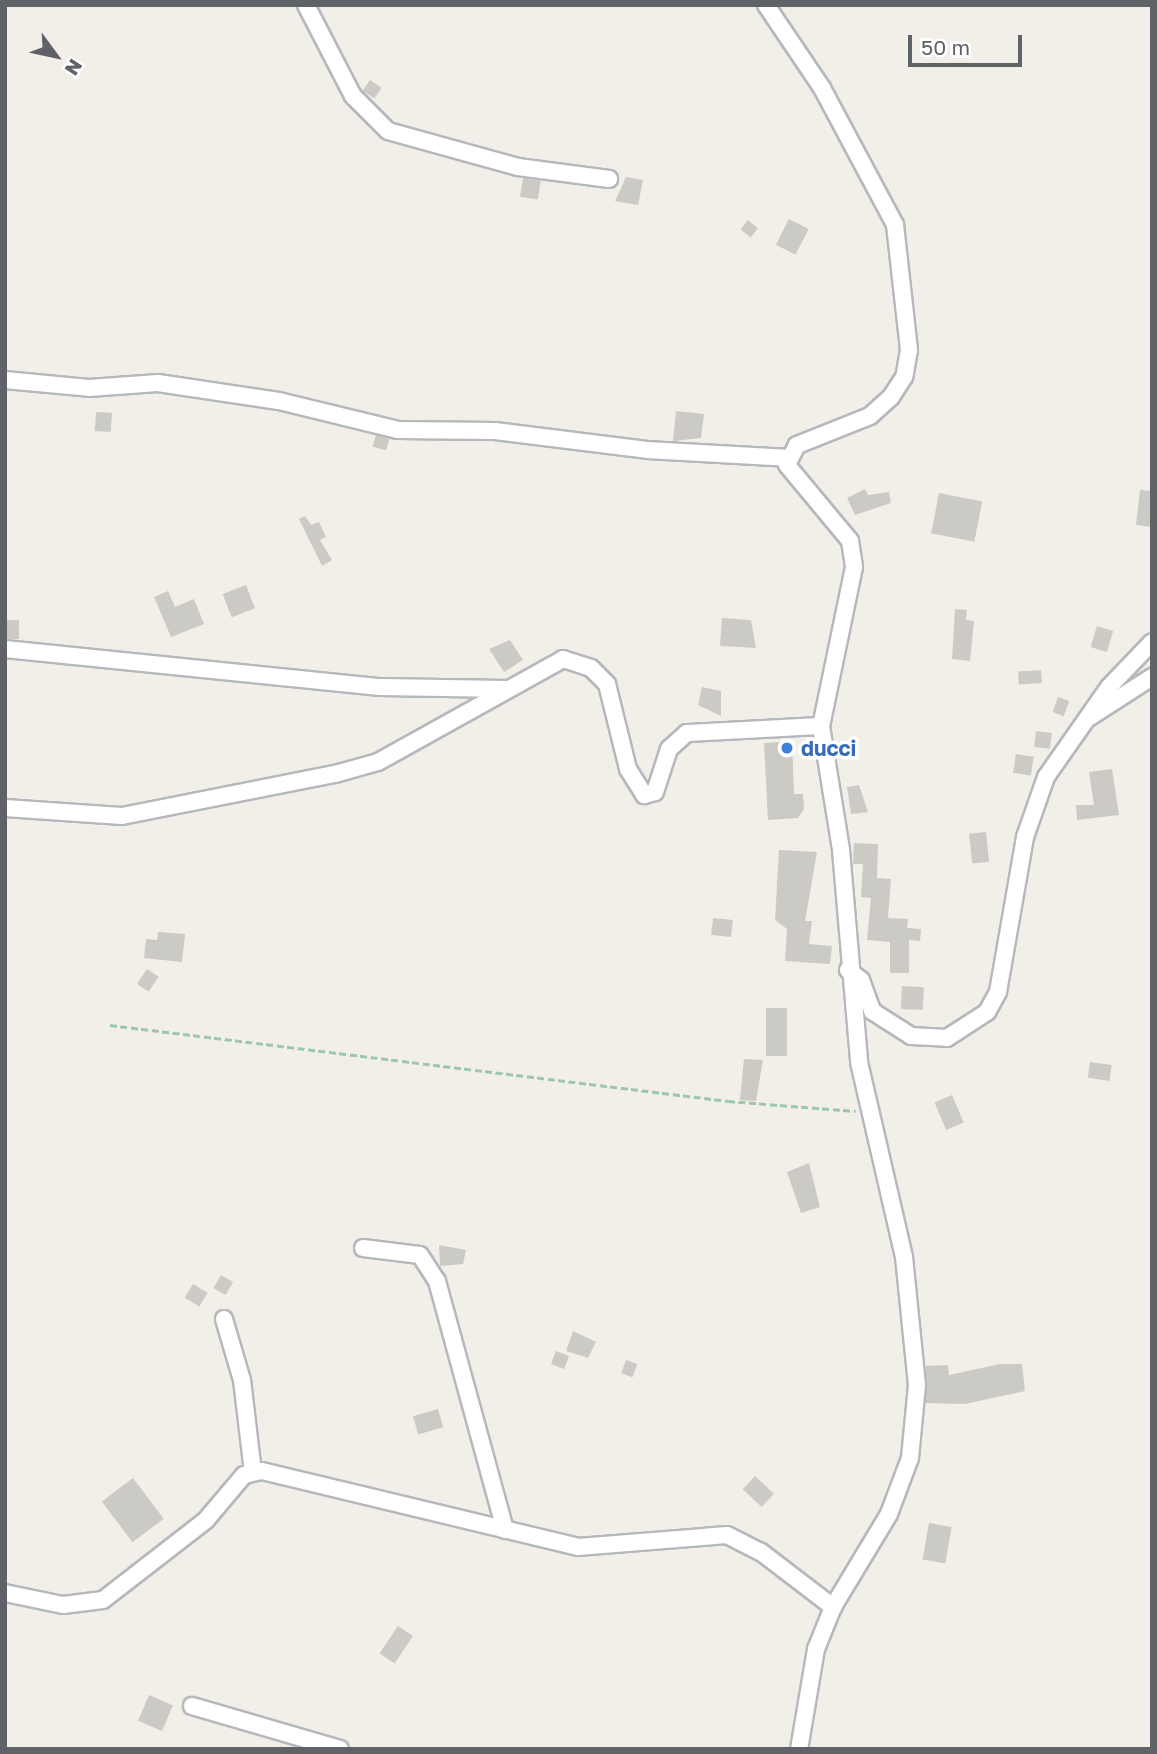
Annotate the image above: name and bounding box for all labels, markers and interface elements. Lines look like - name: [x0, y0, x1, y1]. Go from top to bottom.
- north arrow: [21, 21, 91, 91]
- scale bar: [912, 21, 1026, 65]
- text: 50 m: [921, 34, 970, 60]
- text: N: [60, 55, 88, 80]
- place label: ducci: [801, 735, 856, 761]
- marker: ducci: [779, 740, 795, 756]

